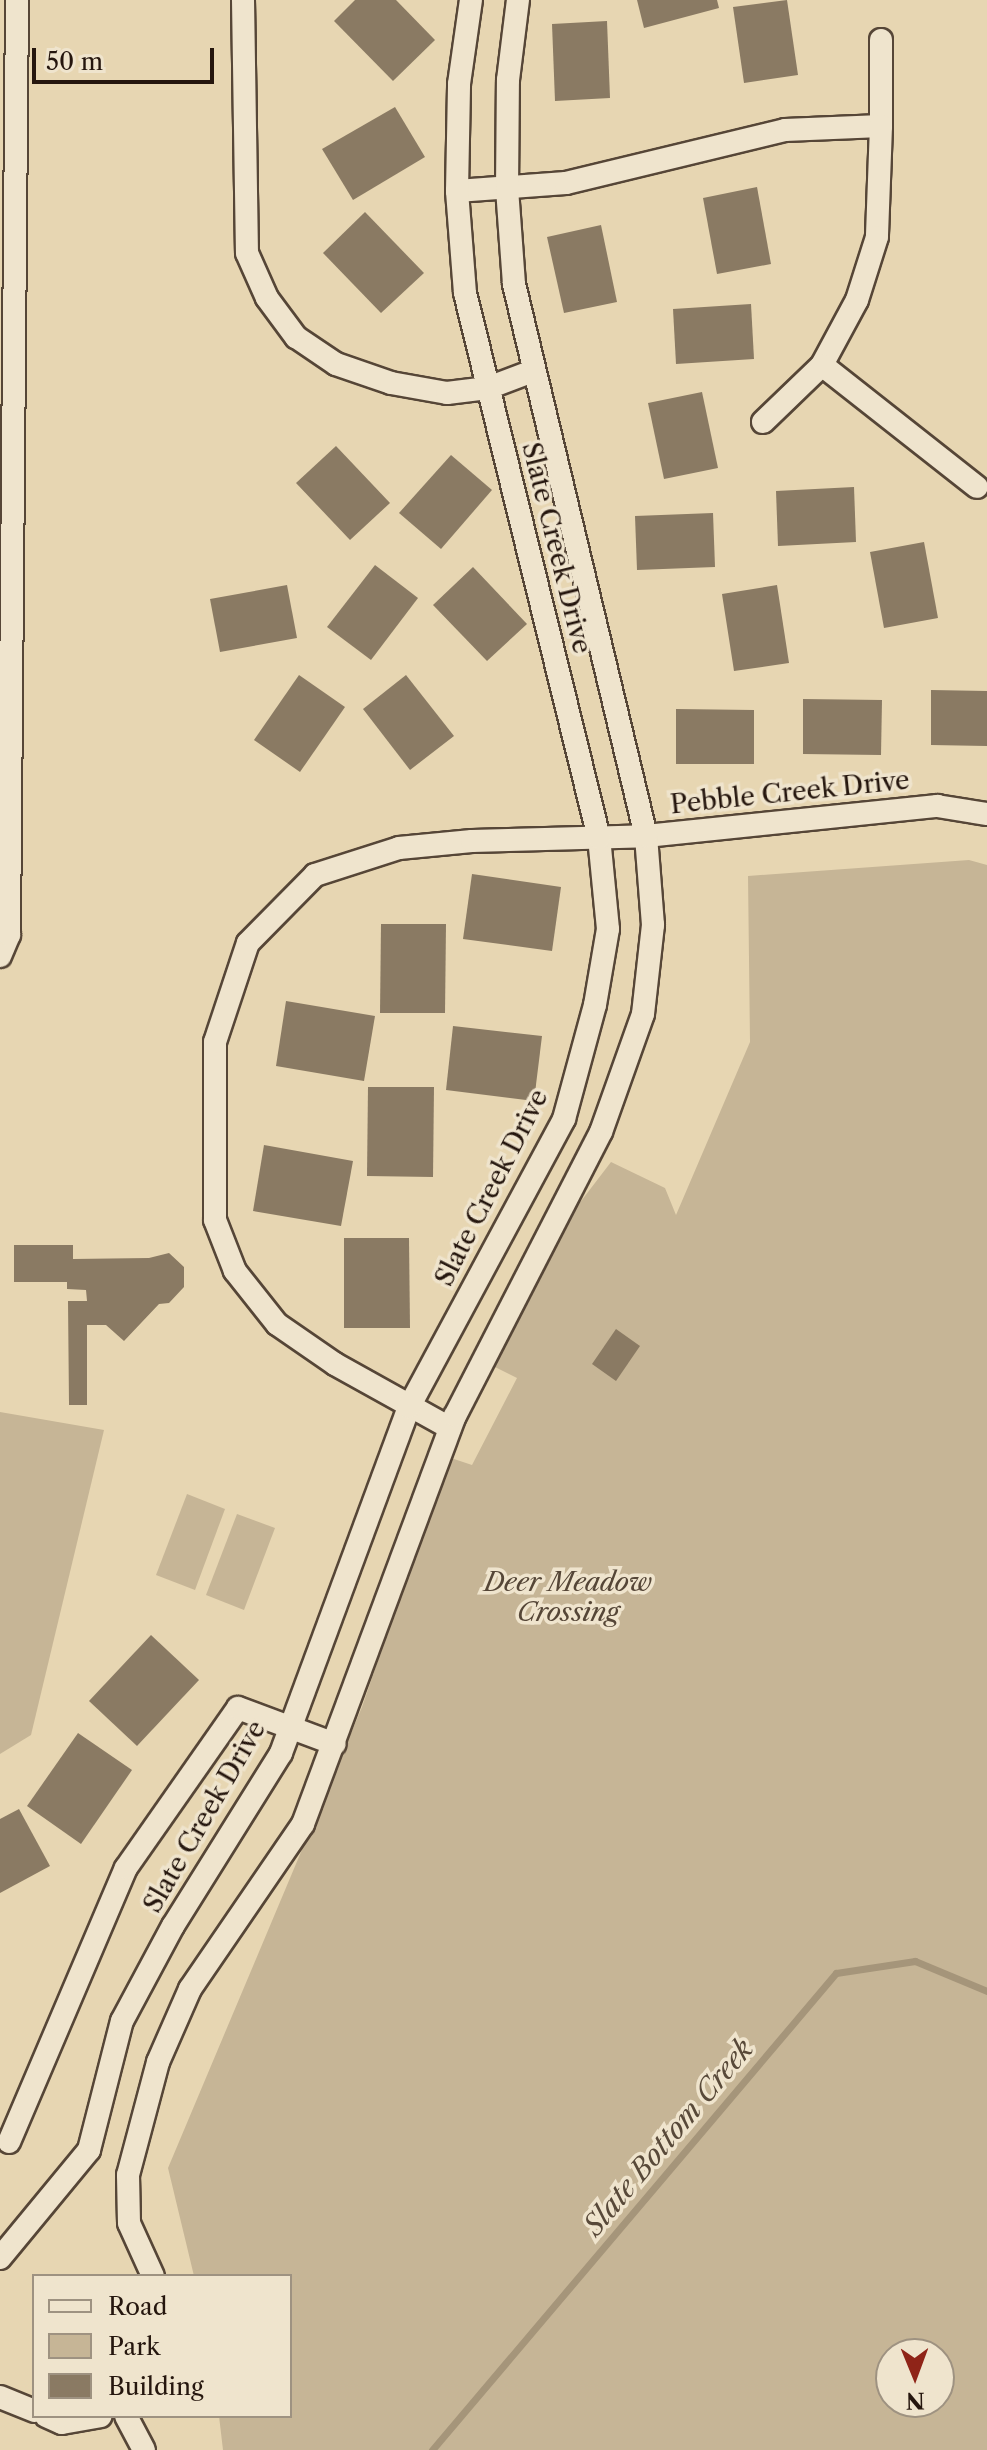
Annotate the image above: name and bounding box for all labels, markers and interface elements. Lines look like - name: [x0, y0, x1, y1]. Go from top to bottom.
- scale bar: [36, 32, 218, 82]
- text: 50 m: [46, 47, 103, 76]
- street label: Slate Creek Drive: [515, 439, 597, 657]
- street label: Pebble Creek Drive: [669, 765, 911, 821]
- street label: Slate Creek Drive: [429, 1084, 555, 1292]
- park label: Deer Meadow Crossing: [484, 1567, 652, 1628]
- street label: Slate Creek Drive: [137, 1715, 273, 1919]
- water label: Slate Bottom Creek: [576, 2032, 760, 2242]
- legend: [32, 2274, 292, 2418]
- text: Road: [108, 2292, 167, 2321]
- text: Park: [108, 2332, 160, 2361]
- north arrow: [875, 2338, 955, 2418]
- text: Building: [108, 2372, 204, 2401]
- text: N: [906, 2387, 925, 2414]

